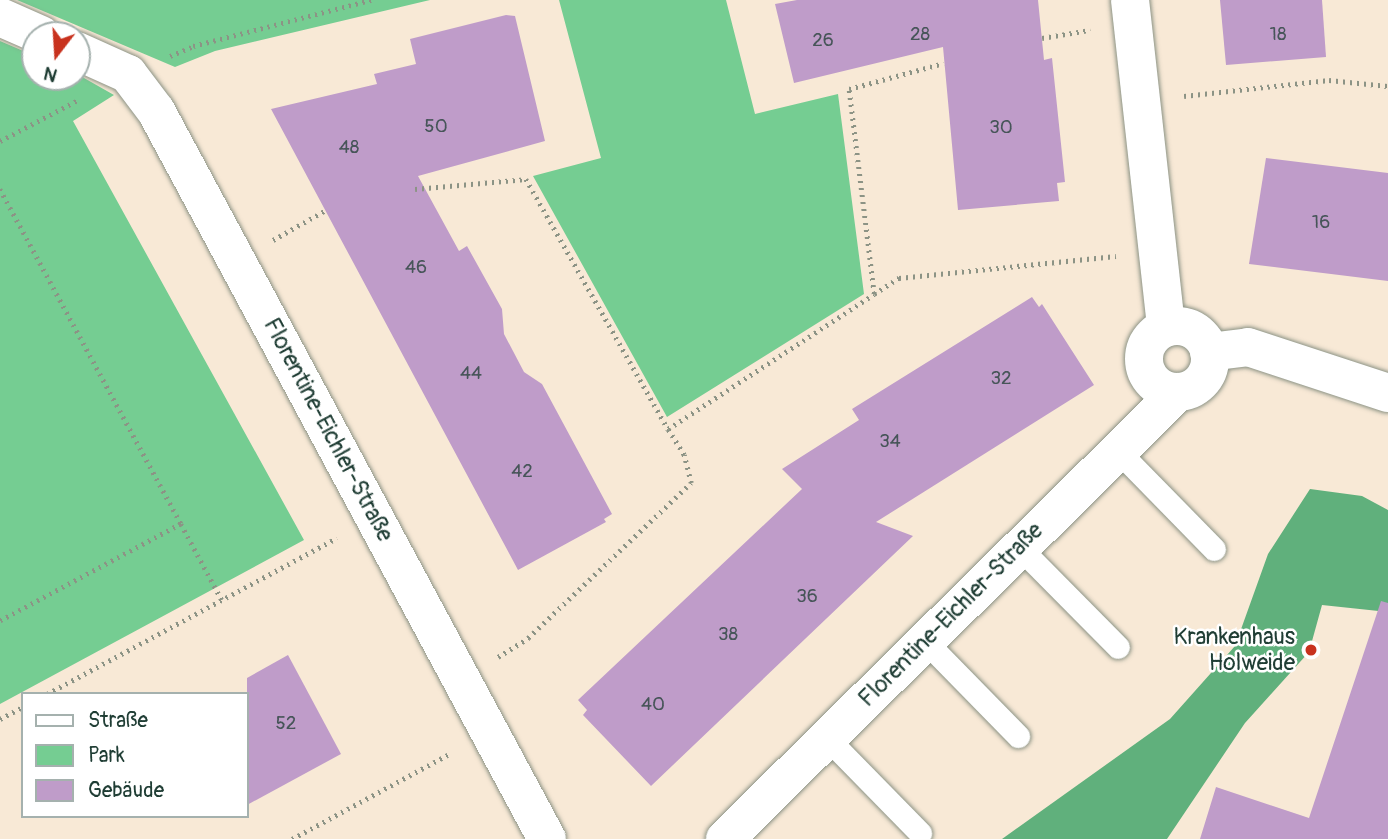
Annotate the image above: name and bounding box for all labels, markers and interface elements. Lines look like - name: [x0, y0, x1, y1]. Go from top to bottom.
- north arrow: [21, 21, 91, 91]
- house number: 28: [910, 24, 930, 46]
- house number: 18: [1269, 24, 1287, 46]
- house number: 26: [812, 30, 834, 52]
- text: N: [41, 61, 60, 88]
- house number: 50: [424, 116, 448, 138]
- house number: 30: [989, 117, 1013, 139]
- house number: 48: [339, 137, 359, 159]
- house number: 16: [1312, 212, 1330, 234]
- house number: 46: [405, 257, 427, 279]
- street label: Florentine-Eichler-Straße: [257, 314, 399, 546]
- house number: 44: [460, 363, 482, 385]
- house number: 32: [990, 368, 1012, 390]
- house number: 34: [879, 431, 901, 453]
- house number: 42: [511, 461, 533, 483]
- street label: Florentine-Eichler-Straße: [853, 517, 1049, 713]
- house number: 36: [796, 586, 818, 608]
- place label: Krankenhaus Holweide: [1174, 623, 1295, 677]
- house number: 38: [718, 624, 738, 646]
- marker: Krankenhaus Holweide: [1301, 640, 1321, 660]
- legend: [21, 692, 248, 818]
- house number: 40: [641, 694, 665, 716]
- text: Straße: [88, 707, 148, 734]
- house number: 52: [276, 713, 296, 735]
- text: Park: [88, 742, 125, 769]
- text: Gebäude: [88, 777, 164, 804]

